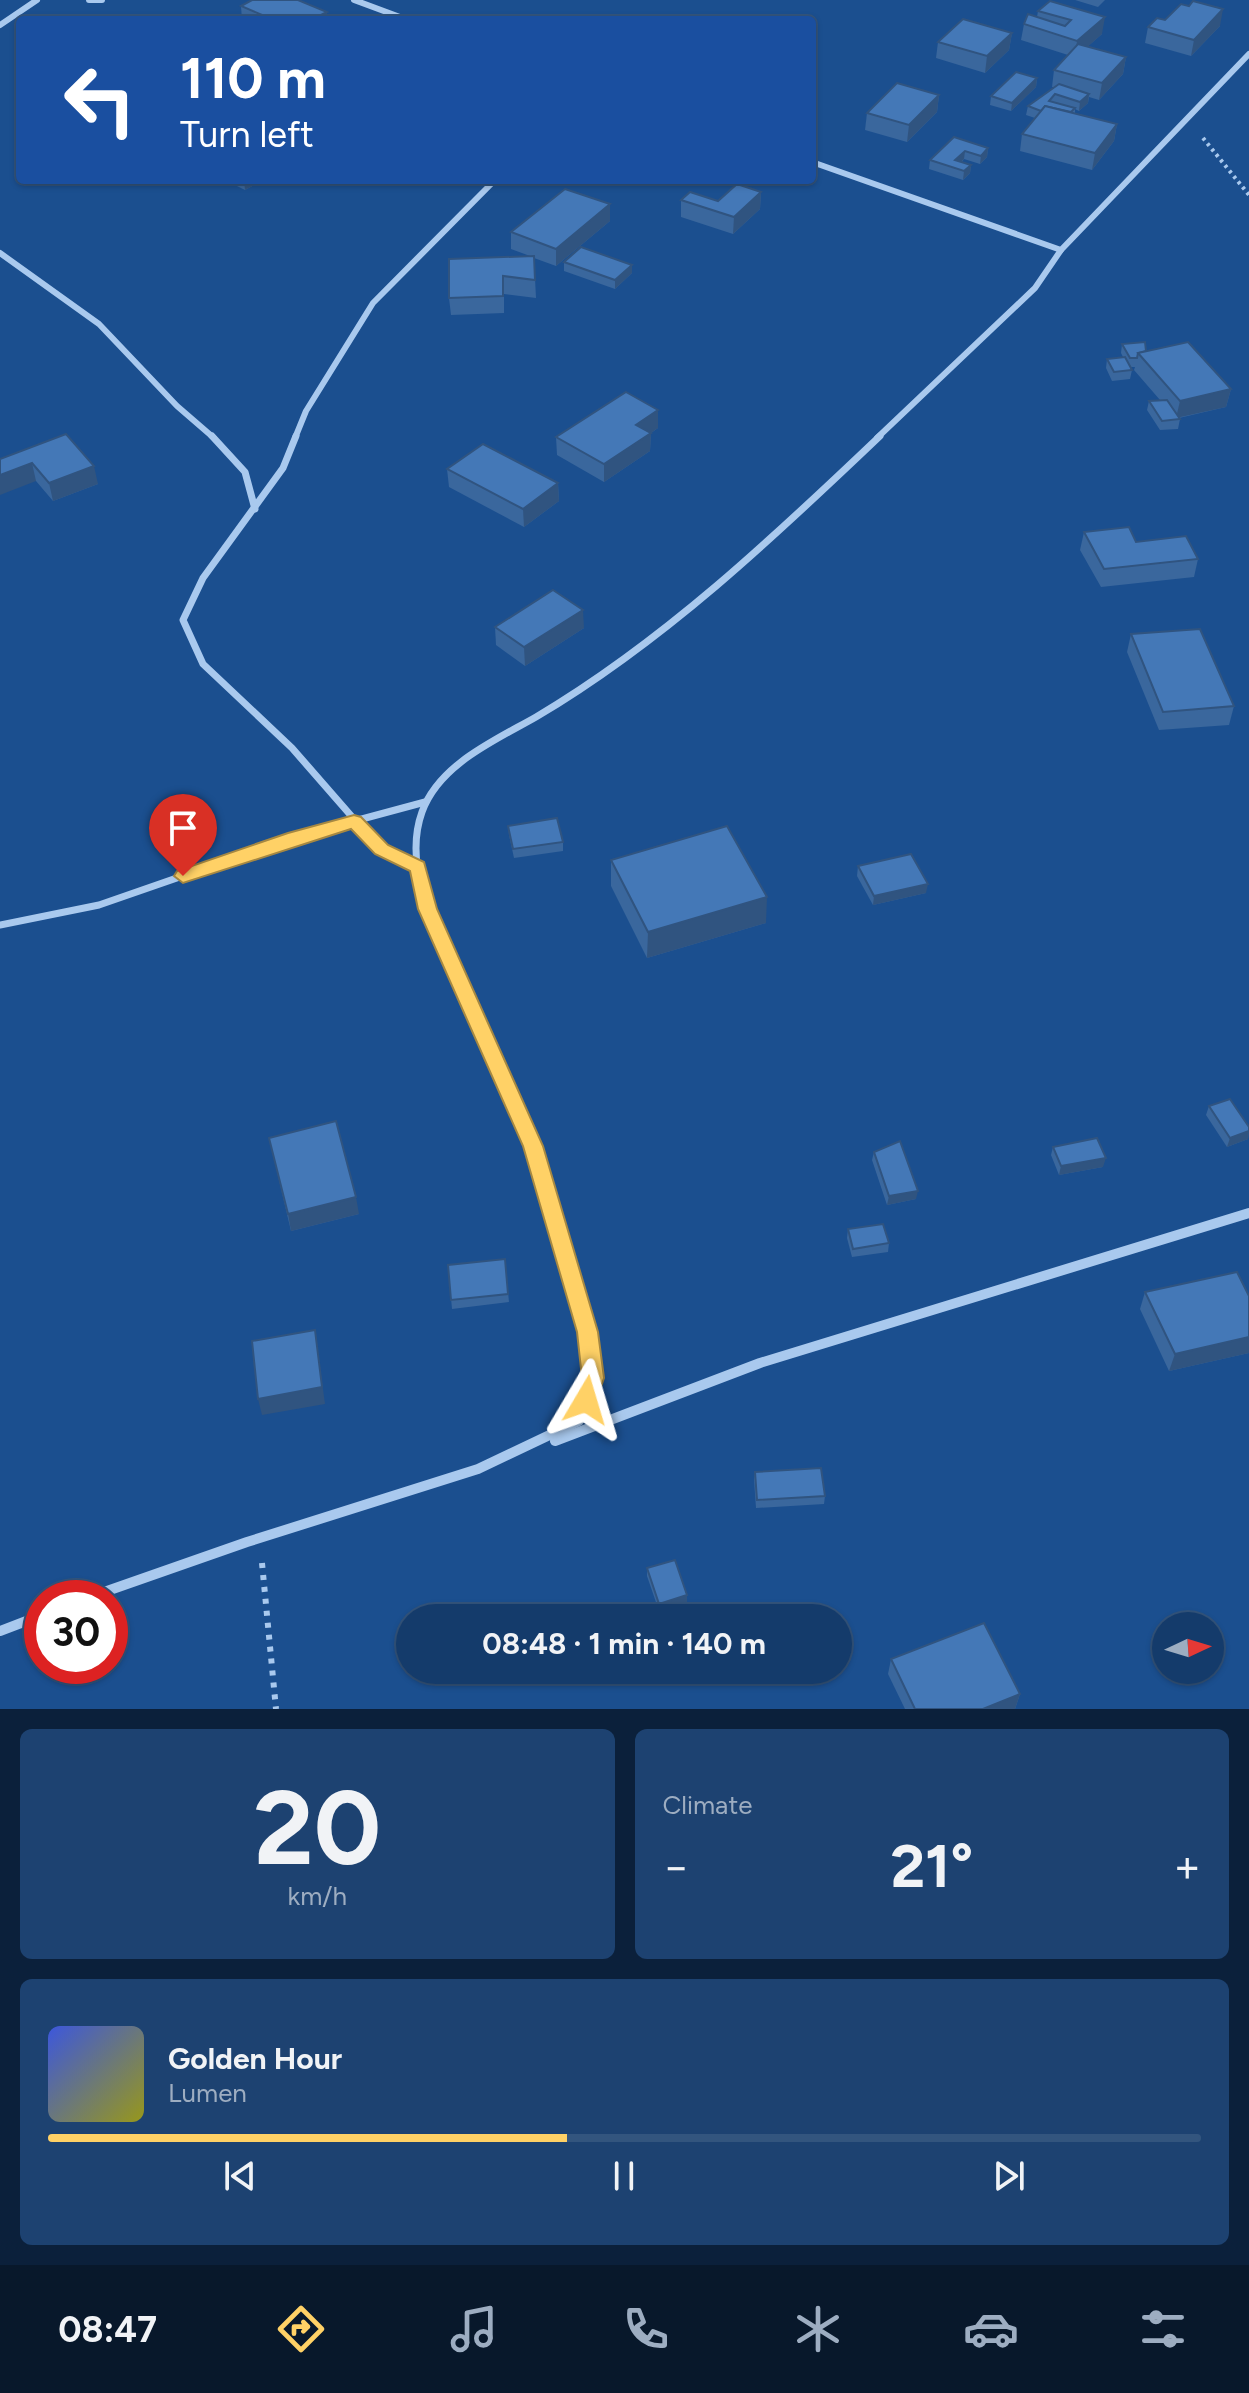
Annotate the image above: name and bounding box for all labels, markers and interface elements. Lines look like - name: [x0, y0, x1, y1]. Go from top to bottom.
- text: 110 m: [180, 45, 326, 112]
- icon: left: [48, 48, 152, 152]
- text: Turn left: [180, 113, 314, 156]
- pin: [149, 794, 217, 876]
- icon: arrive: [161, 806, 205, 850]
- position arrow: [544, 1358, 628, 1442]
- speed limit sign: 30: [24, 1580, 128, 1684]
- north arrow: [1152, 1612, 1224, 1684]
- map controls: [1152, 1612, 1224, 1684]
- text: 08:48 · 1 min · 140 m: [482, 1625, 766, 1662]
- text: 20: [253, 1765, 381, 1890]
- text: Climate: [663, 1789, 752, 1821]
- text: 21°: [890, 1830, 973, 1902]
- text: −: [663, 1840, 690, 1893]
- text: +: [1174, 1840, 1201, 1893]
- text: km/h: [288, 1880, 347, 1912]
- text: Golden Hour: [168, 2040, 342, 2077]
- text: Lumen: [168, 2077, 247, 2109]
- icon: previous: [218, 2154, 262, 2198]
- icon: pause: [602, 2154, 646, 2198]
- icon: next: [987, 2154, 1031, 2198]
- icon: directions: [273, 2301, 329, 2357]
- icon: music: [446, 2301, 502, 2357]
- icon: phone: [618, 2301, 674, 2357]
- icon: climate: [790, 2301, 846, 2357]
- icon: car: [963, 2301, 1019, 2357]
- icon: filters: [1135, 2301, 1191, 2357]
- text: 08:47: [58, 2308, 157, 2351]

